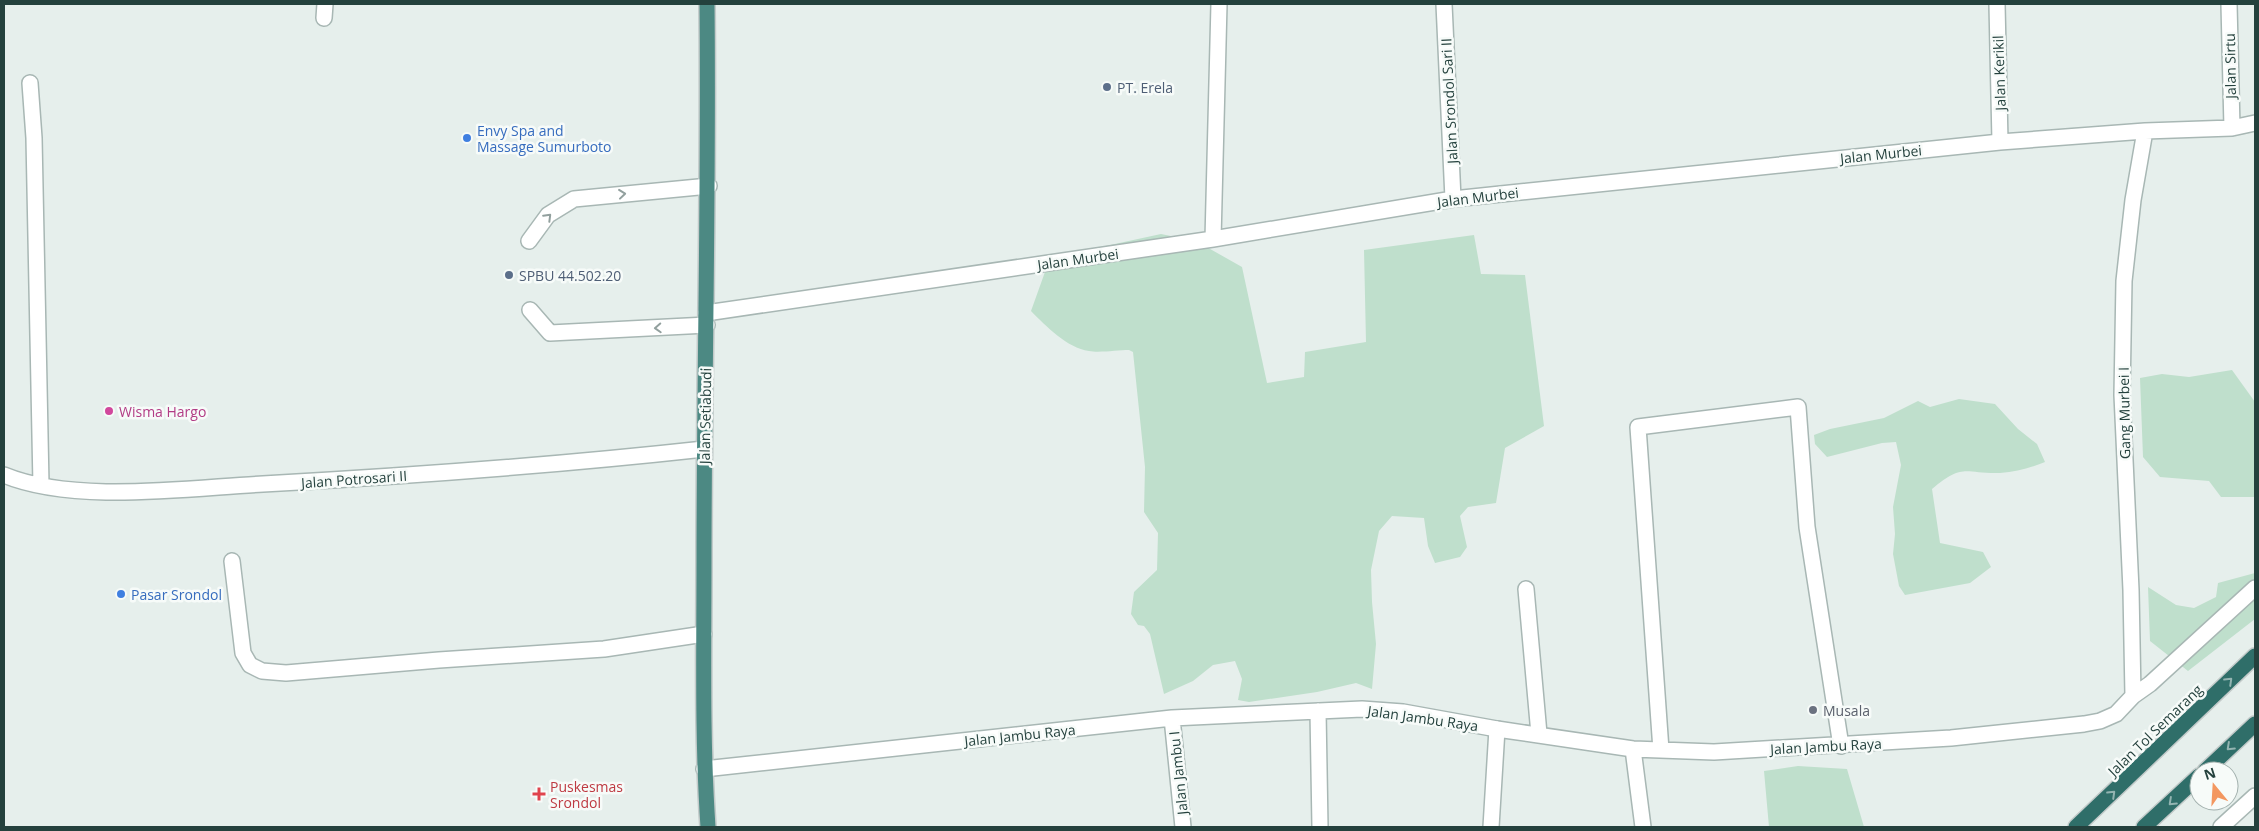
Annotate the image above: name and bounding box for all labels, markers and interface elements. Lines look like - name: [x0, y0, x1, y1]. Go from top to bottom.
- street label: Jalan Sirtu: [2220, 33, 2240, 101]
- street label: Jalan Kerikil: [1988, 35, 2010, 113]
- street label: Jalan Srondol Sari II: [1436, 38, 1462, 166]
- place label: PT. Erela: [1117, 78, 1173, 97]
- marker: PT. Erela: [1101, 81, 1113, 93]
- place label: Envy Spa and Massage Sumurboto: [477, 121, 612, 156]
- marker: Envy Spa and Massage Sumurboto: [461, 132, 473, 144]
- street label: Jalan Murbei: [1837, 140, 1923, 168]
- street label: Jalan Murbei: [1434, 183, 1520, 212]
- one-way arrow: [618, 189, 626, 200]
- one-way arrow: [542, 214, 551, 223]
- street label: Jalan Murbei: [1034, 244, 1120, 274]
- place label: SPBU 44.502.20: [519, 266, 621, 285]
- marker: SPBU 44.502.20: [503, 269, 515, 281]
- one-way arrow: [654, 322, 662, 333]
- street label: Gang Murbei I: [2114, 367, 2134, 459]
- street label: Jalan Setiabudi: [695, 368, 715, 466]
- place label: Wisma Hargo: [119, 402, 206, 421]
- marker: Wisma Hargo: [103, 405, 115, 417]
- street label: Jalan Potrosari II: [298, 466, 408, 492]
- place label: Pasar Srondol: [131, 585, 222, 604]
- marker: Pasar Srondol: [115, 588, 127, 600]
- one-way arrow: [2223, 678, 2232, 687]
- street label: Jalan Tol Semarang: [2102, 680, 2207, 781]
- street label: Jalan Jambu Raya: [1364, 701, 1480, 735]
- place label: Musala: [1823, 701, 1870, 720]
- marker: Musala: [1807, 704, 1819, 716]
- street label: Jalan Jambu Raya: [962, 720, 1076, 750]
- street label: Jalan Jambu I: [1164, 730, 1192, 818]
- street label: Jalan Jambu Raya: [1768, 734, 1882, 759]
- one-way arrow: [2227, 741, 2236, 750]
- north arrow: [2189, 761, 2239, 811]
- text: N: [2201, 762, 2218, 784]
- place label: Puskesmas Srondol: [550, 777, 623, 812]
- marker: Puskesmas Srondol: [532, 787, 546, 801]
- one-way arrow: [2106, 791, 2115, 800]
- one-way arrow: [2168, 796, 2177, 805]

